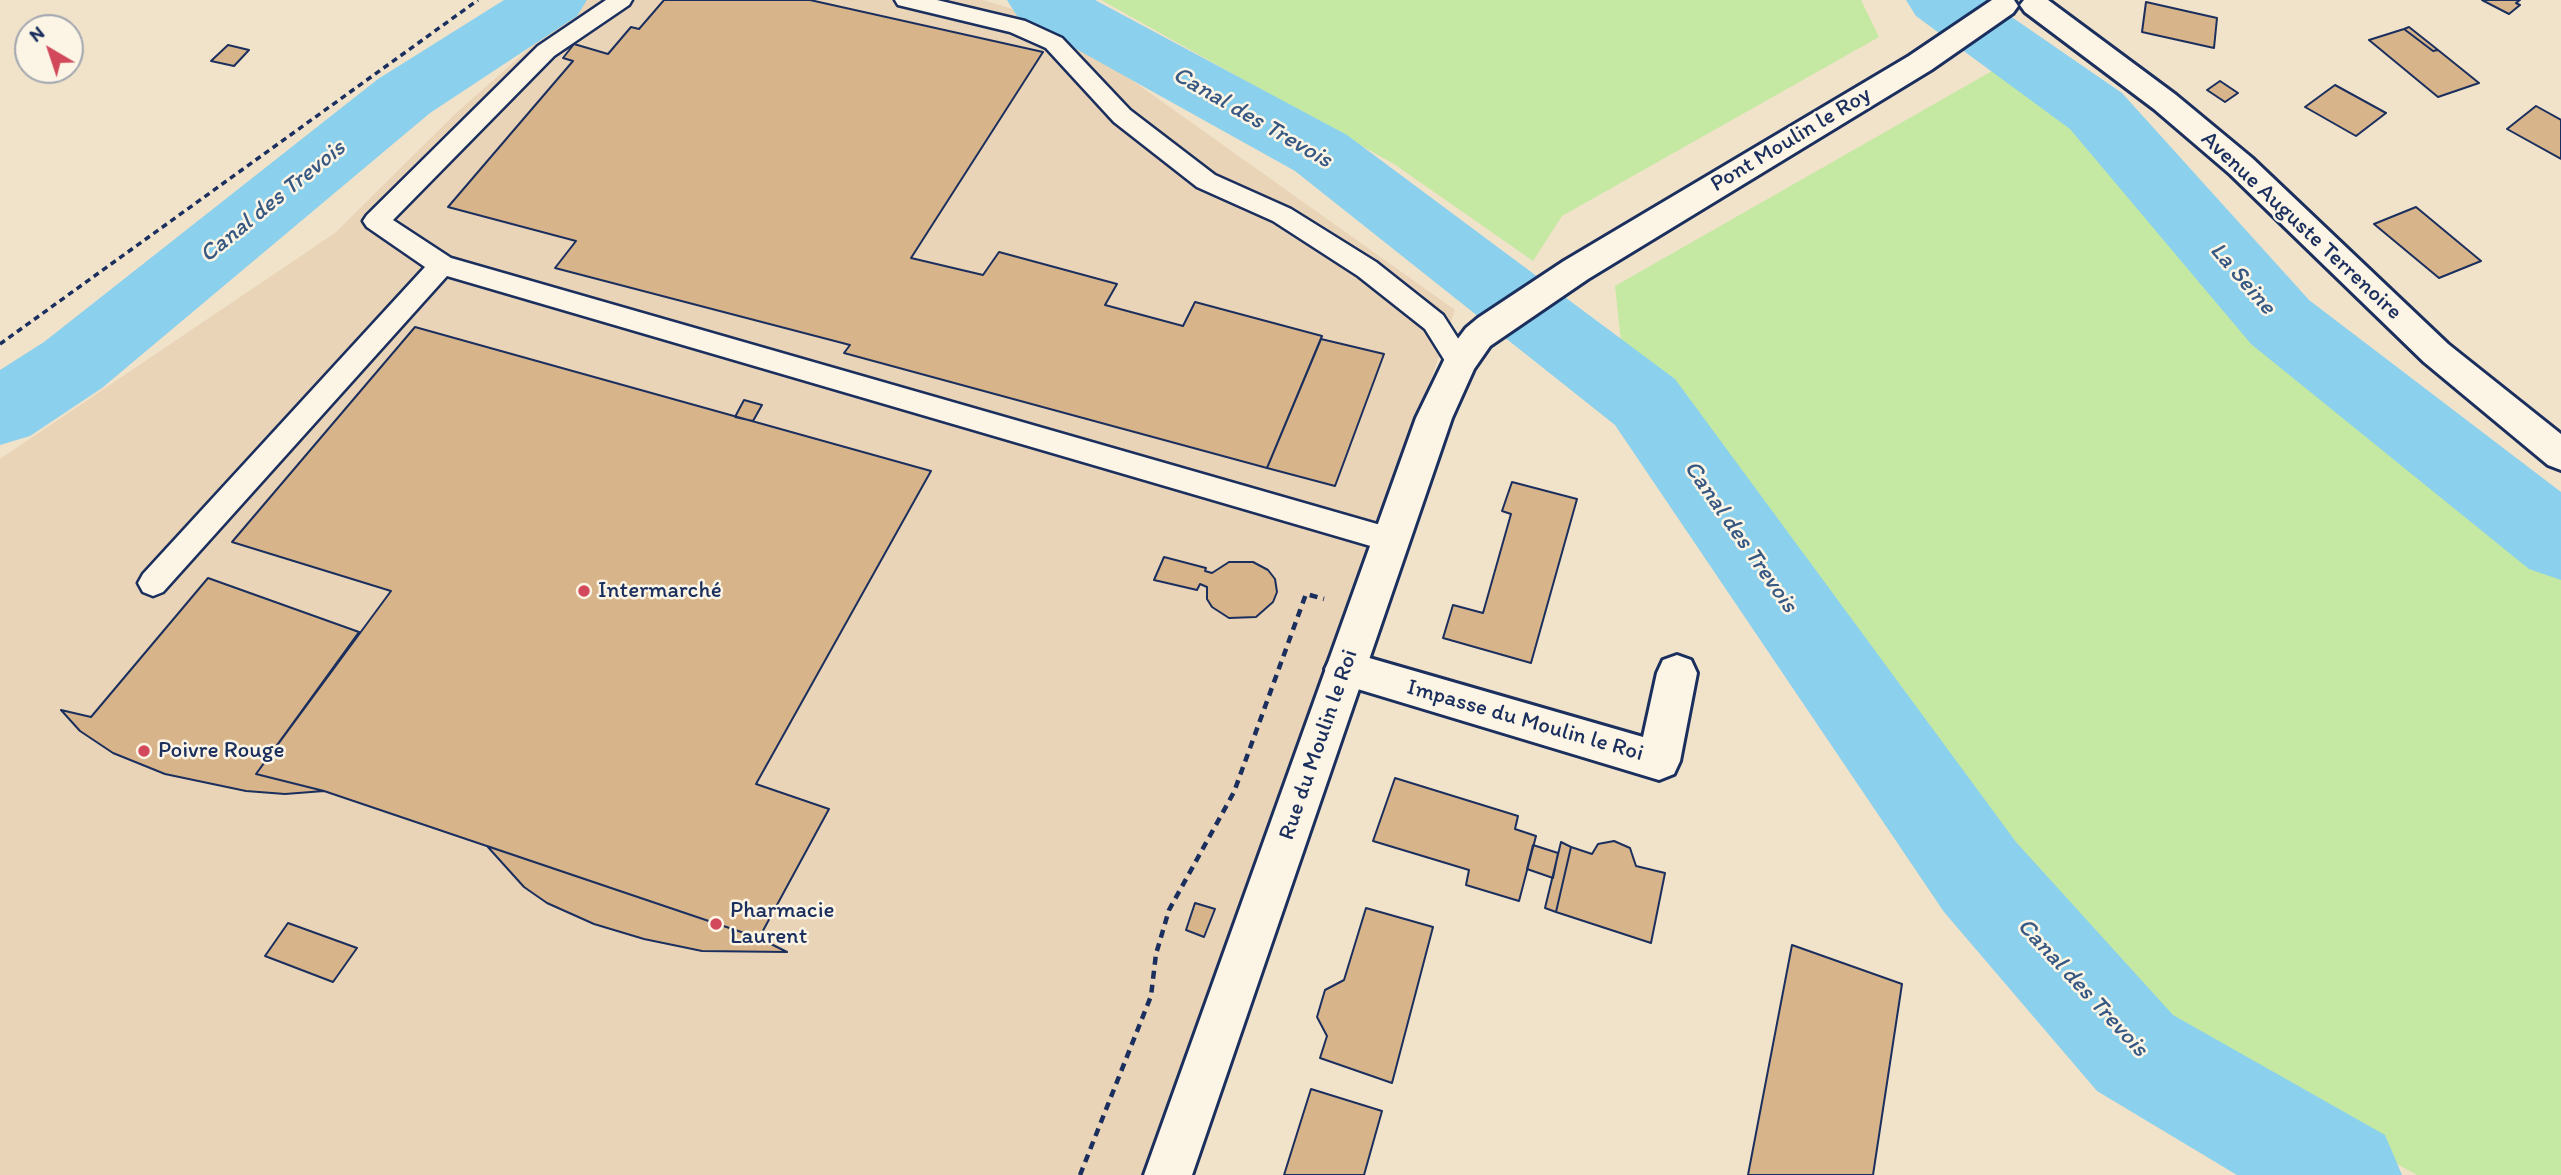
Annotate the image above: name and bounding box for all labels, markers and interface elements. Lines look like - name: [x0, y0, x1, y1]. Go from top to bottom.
- north arrow: [14, 14, 84, 84]
- text: N: [25, 21, 49, 47]
- water label: Canal des Trevois: [1167, 61, 1337, 175]
- street label: Pont Moulin le Roy: [1706, 81, 1876, 199]
- street label: Avenue Auguste Terrenoire: [2195, 126, 2407, 326]
- water label: Canal des Trevois: [194, 134, 352, 270]
- water label: La Seine: [2203, 237, 2281, 321]
- water label: Canal des Trevois: [1677, 455, 1803, 619]
- place label: Intermarché: [598, 577, 722, 605]
- marker: Intermarché: [576, 583, 592, 599]
- street label: Rue du Moulin le Roi: [1273, 646, 1365, 844]
- street label: Impasse du Moulin le Roi: [1404, 674, 1646, 768]
- place label: Poivre Rouge: [158, 737, 285, 765]
- marker: Poivre Rouge: [136, 743, 152, 759]
- place label: Pharmacie Laurent: [730, 897, 834, 951]
- water label: Canal des Trevois: [2010, 913, 2154, 1063]
- marker: Pharmacie Laurent: [708, 916, 724, 932]

